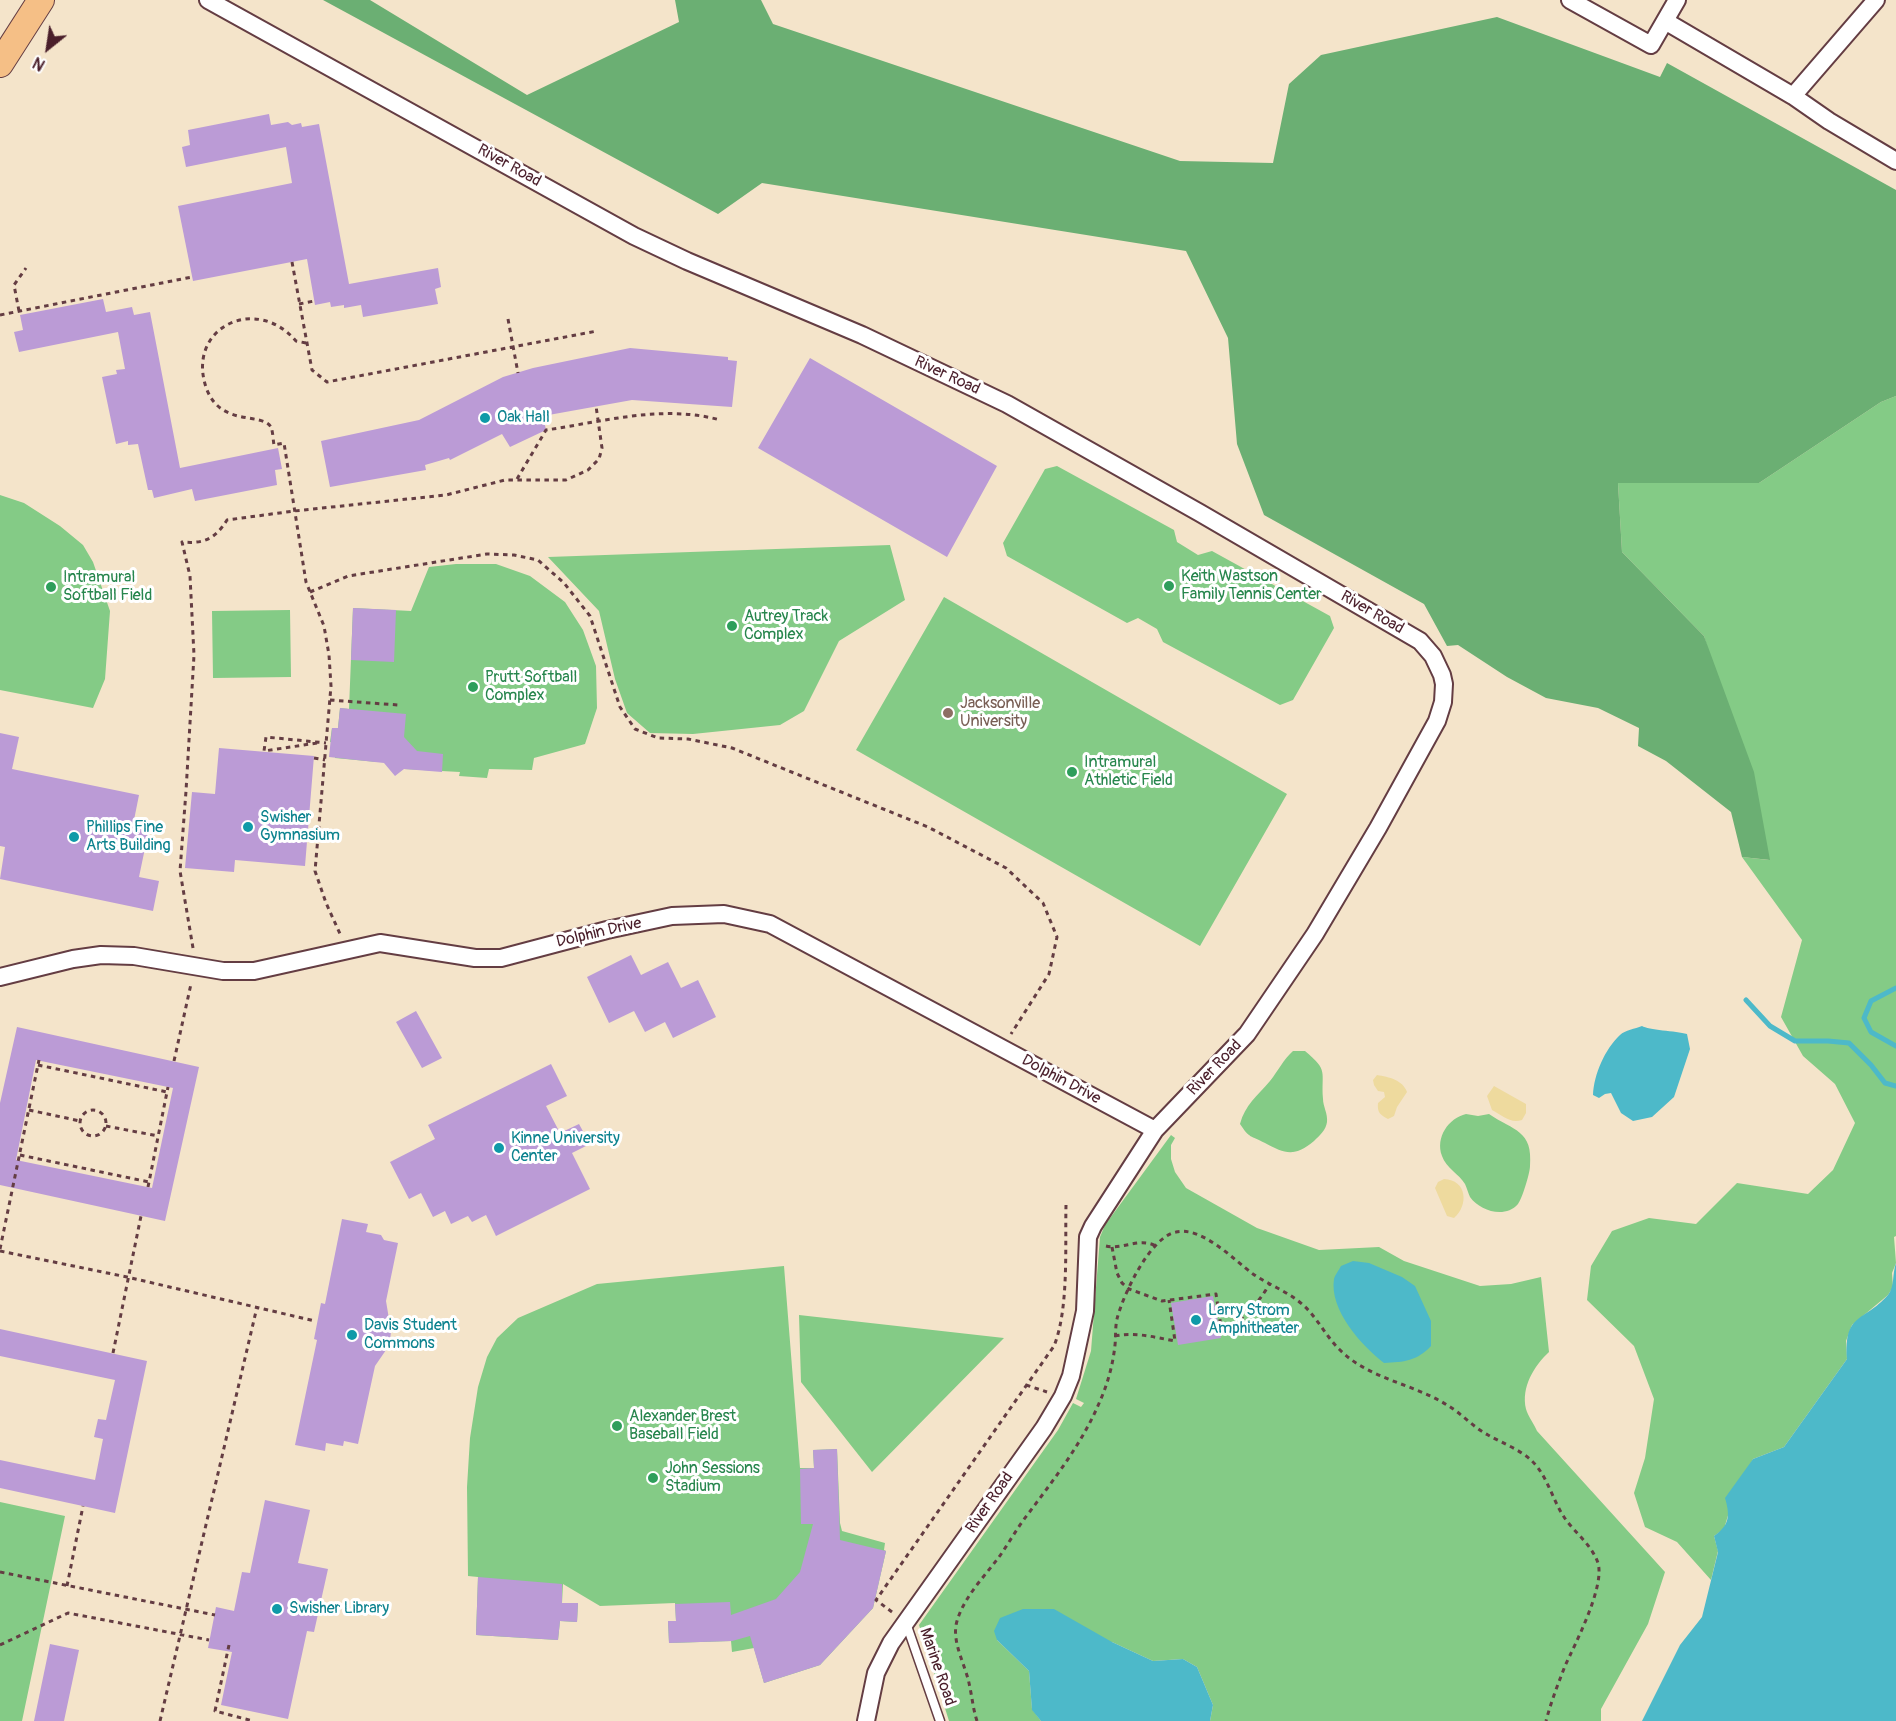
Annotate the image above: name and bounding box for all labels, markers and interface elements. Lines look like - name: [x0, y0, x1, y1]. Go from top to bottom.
- north arrow: [18, 18, 78, 78]
- text: N: [29, 52, 49, 75]
- street label: River Road: [474, 141, 544, 191]
- street label: River Road: [911, 353, 983, 399]
- place label: Oak Hall: [497, 408, 550, 428]
- marker: Oak Hall: [478, 411, 492, 425]
- place label: Keith Wastson Family Tennis Center: [1181, 567, 1322, 605]
- place label: Intramural Softball Field: [63, 568, 152, 606]
- marker: Keith Wastson Family Tennis Center: [1162, 579, 1176, 593]
- marker: Intramural Softball Field: [44, 580, 58, 594]
- street label: River Road: [1337, 587, 1407, 639]
- place label: Autrey Track Complex: [744, 607, 828, 645]
- marker: Autrey Track Complex: [725, 619, 739, 633]
- place label: Prutt Softball Complex: [485, 668, 577, 706]
- marker: Prutt Softball Complex: [466, 680, 480, 694]
- place label: Jacksonville University: [960, 694, 1040, 732]
- marker: Jacksonville University: [941, 706, 955, 720]
- place label: Intramural Athletic Field: [1084, 753, 1173, 791]
- marker: Intramural Athletic Field: [1065, 765, 1079, 779]
- place label: Swisher Gymnasium: [260, 808, 340, 846]
- place label: Phillips Fine Arts Building: [86, 818, 171, 856]
- marker: Swisher Gymnasium: [241, 820, 255, 834]
- marker: Phillips Fine Arts Building: [67, 830, 81, 844]
- street label: Dolphin Drive: [554, 914, 644, 952]
- street label: River Road: [1184, 1036, 1246, 1100]
- street label: Dolphin Drive: [1018, 1051, 1104, 1109]
- place label: Kinne University Center: [511, 1129, 620, 1167]
- marker: Kinne University Center: [492, 1141, 506, 1155]
- place label: Larry Strom Amphitheater: [1208, 1301, 1299, 1339]
- marker: Larry Strom Amphitheater: [1189, 1313, 1203, 1327]
- place label: Davis Student Commons: [364, 1316, 457, 1354]
- marker: Davis Student Commons: [345, 1328, 359, 1342]
- place label: Alexander Brest Baseball Field: [629, 1407, 736, 1445]
- marker: Alexander Brest Baseball Field: [610, 1419, 624, 1433]
- place label: John Sessions Stadium: [665, 1459, 760, 1497]
- street label: River Road: [962, 1469, 1018, 1537]
- marker: John Sessions Stadium: [646, 1471, 660, 1485]
- place label: Swisher Library: [289, 1599, 389, 1619]
- marker: Swisher Library: [270, 1602, 284, 1616]
- street label: Marine Road: [915, 1626, 959, 1708]

